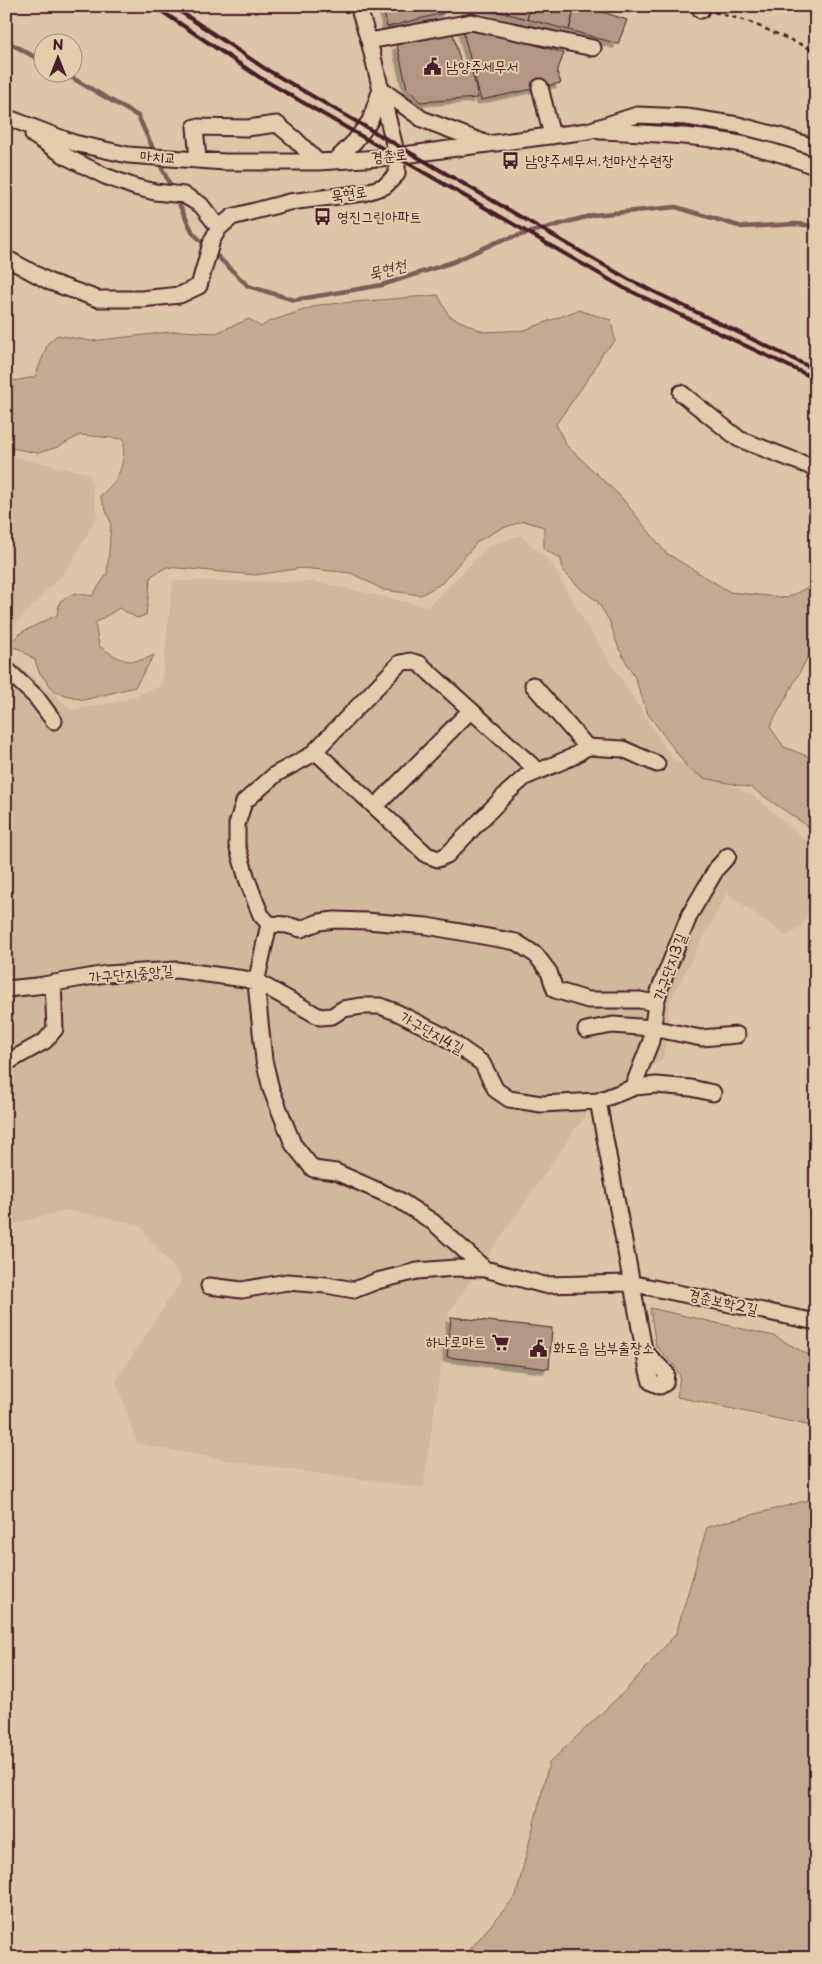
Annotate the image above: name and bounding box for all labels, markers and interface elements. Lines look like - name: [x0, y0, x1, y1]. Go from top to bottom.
- north arrow: [32, 32, 82, 82]
- text: N: [52, 34, 64, 55]
- place label: 남양주세무서: [446, 54, 518, 77]
- public building icon: 남양주세무서: [422, 57, 442, 77]
- street label: 경춘로: [370, 141, 408, 168]
- street label: 마치교: [139, 143, 177, 168]
- place label: 남양주세무서.천마산수련장: [525, 148, 674, 171]
- bus stop icon: 남양주세무서.천마산수련장: [501, 151, 521, 171]
- street label: 묵현로: [329, 178, 368, 207]
- place label: 영진그린아파트: [337, 204, 422, 227]
- bus stop icon: 영진그린아파트: [313, 207, 333, 227]
- water label: 묵현천: [365, 251, 411, 285]
- street label: 가구단지3길: [646, 930, 691, 1003]
- street label: 가구단지중앙길: [88, 957, 174, 988]
- street label: 가구단지4길: [396, 1005, 469, 1059]
- street label: 경춘보학2길: [686, 1281, 761, 1320]
- place label: 하나로마트: [426, 1329, 486, 1352]
- supermarket icon: 하나로마트: [490, 1332, 510, 1352]
- place label: 화도읍 남부출장소: [553, 1335, 654, 1358]
- public building icon: 화도읍 남부출장소: [529, 1338, 549, 1358]

